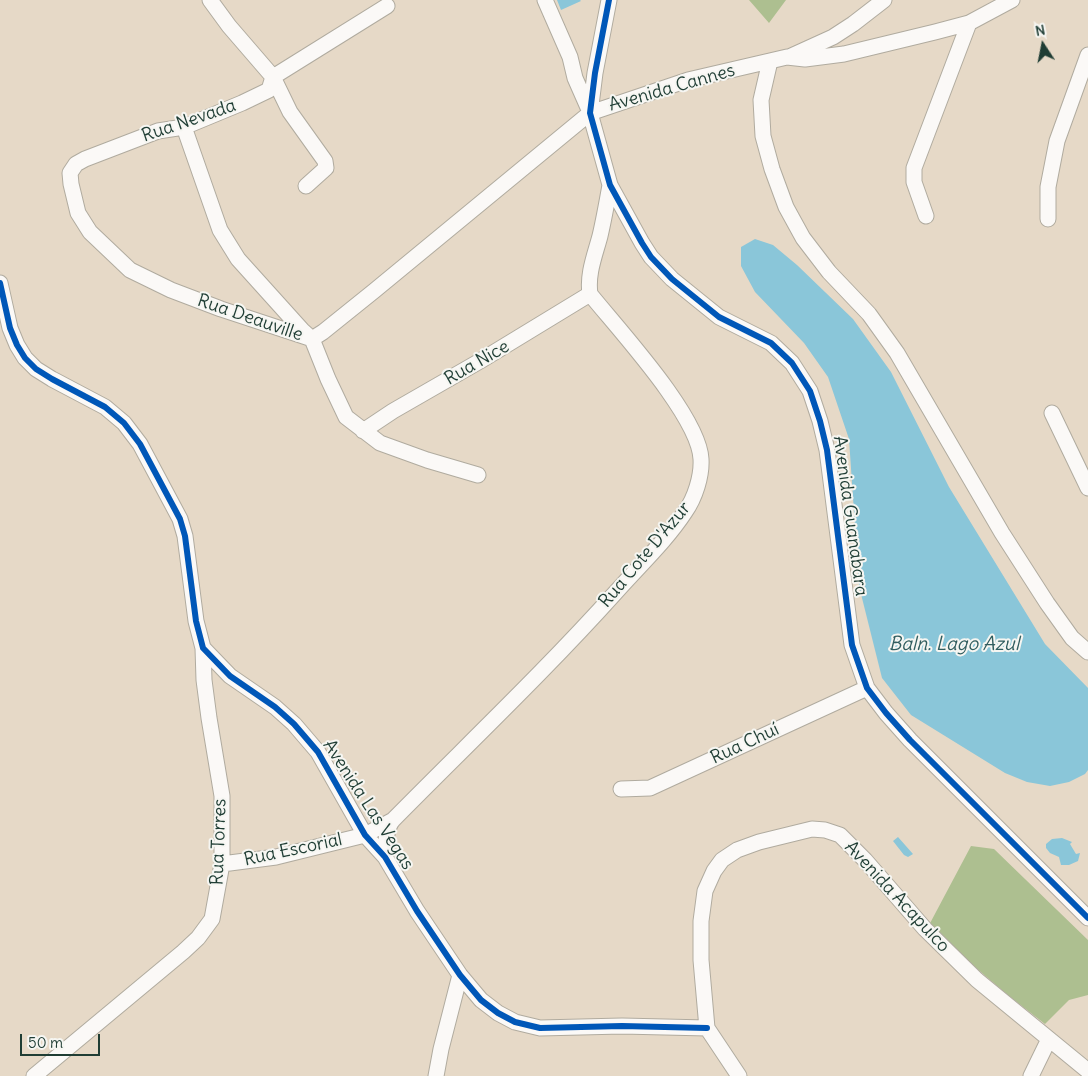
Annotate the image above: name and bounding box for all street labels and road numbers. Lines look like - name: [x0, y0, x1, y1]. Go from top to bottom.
- street label: Avenida Cannes: [606, 60, 738, 116]
- street label: Rua Nevada: [139, 95, 239, 147]
- street label: Rua Deauville: [194, 290, 306, 346]
- street label: Rua Nice: [441, 336, 513, 390]
- street label: Avenida Guanabara: [828, 435, 872, 597]
- street label: Rua Cote D'Azur: [594, 498, 696, 612]
- street label: Rua Chuí: [707, 719, 783, 769]
- street label: Avenida Las Vegas: [318, 736, 418, 874]
- street label: Rua Torres: [207, 798, 231, 886]
- street label: Rua Escorial: [242, 829, 344, 871]
- street label: Avenida Acapulco: [840, 837, 954, 957]

